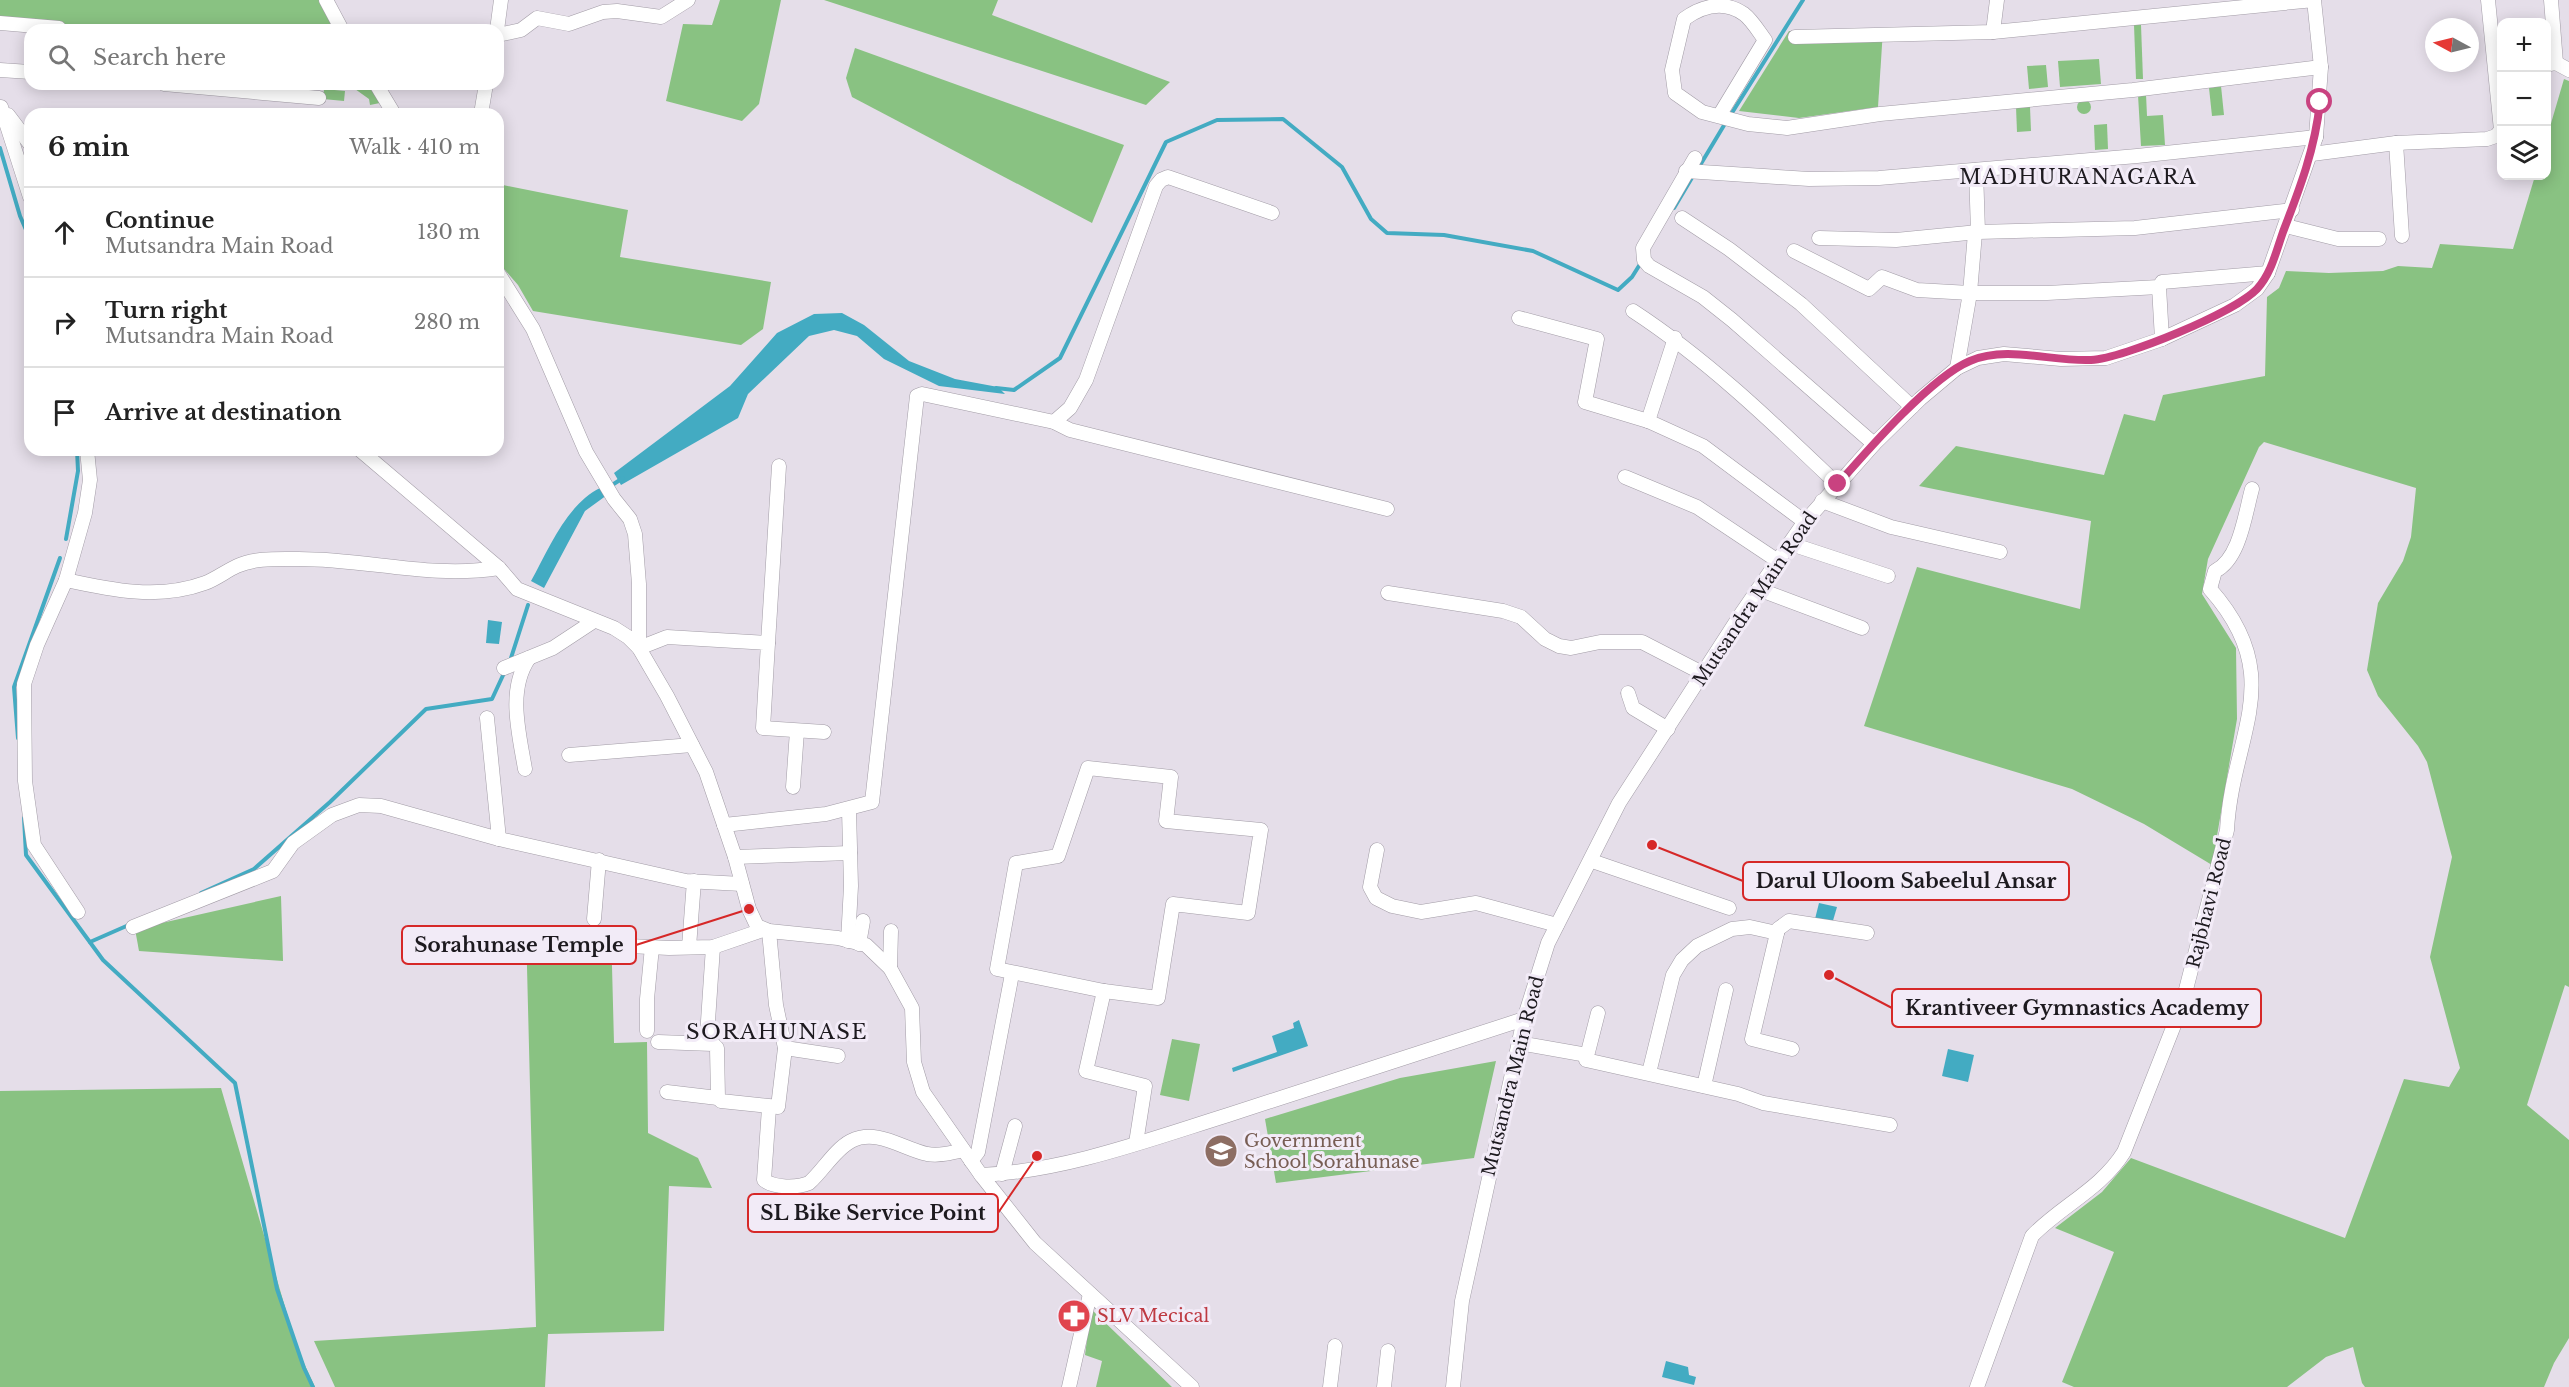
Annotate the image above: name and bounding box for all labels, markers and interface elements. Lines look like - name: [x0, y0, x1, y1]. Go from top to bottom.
- north arrow: [2425, 18, 2479, 72]
- map controls: [2497, 18, 2551, 180]
- button: +: [2497, 18, 2551, 72]
- search box: [24, 24, 504, 90]
- icon: search: [45, 41, 78, 74]
- text: Search here: [93, 44, 226, 71]
- button: −: [2497, 72, 2551, 126]
- route start: [2306, 88, 2332, 114]
- button: layers: [2497, 126, 2551, 180]
- text: 6 min: [48, 131, 129, 163]
- text: Walk · 410 m: [349, 135, 480, 159]
- district label: MADHURANAGARA: [1959, 165, 2197, 189]
- text: Continue: [105, 207, 214, 234]
- icon: ahead: [48, 216, 81, 249]
- text: 130 m: [417, 220, 480, 244]
- text: Mutsandra Main Road: [105, 234, 333, 258]
- text: Turn right: [105, 297, 227, 324]
- icon: right: [48, 306, 81, 339]
- text: 280 m: [414, 310, 480, 334]
- text: Mutsandra Main Road: [105, 324, 333, 348]
- icon: arrive: [48, 396, 81, 429]
- text: Arrive at destination: [105, 399, 342, 426]
- route end: [1824, 470, 1850, 496]
- street label: Mutsandra Main Road: [1688, 508, 1822, 690]
- street label: Rajbhavi Road: [2182, 836, 2236, 970]
- callout: Darul Uloom Sabeelul Ansar: [1743, 862, 2069, 900]
- text: Darul Uloom Sabeelul Ansar: [1755, 869, 2057, 893]
- callout: Sorahunase Temple: [402, 926, 636, 964]
- text: Sorahunase Temple: [414, 933, 624, 957]
- street label: Mutsandra Main Road: [1477, 974, 1549, 1178]
- callout: Krantiveer Gymnastics Academy: [1892, 989, 2261, 1027]
- text: Krantiveer Gymnastics Academy: [1905, 996, 2250, 1020]
- district label: SORAHUNASE: [686, 1019, 868, 1045]
- place label: Government School Sorahunase: [1244, 1130, 1419, 1173]
- school or university icon: Government School Sorahunase: [1203, 1133, 1239, 1169]
- callout: SL Bike Service Point: [748, 1194, 998, 1232]
- text: SL Bike Service Point: [760, 1201, 986, 1225]
- pharmacy icon: SLV Mecical: [1056, 1298, 1092, 1334]
- place label: SLV Mecical: [1097, 1305, 1209, 1327]

